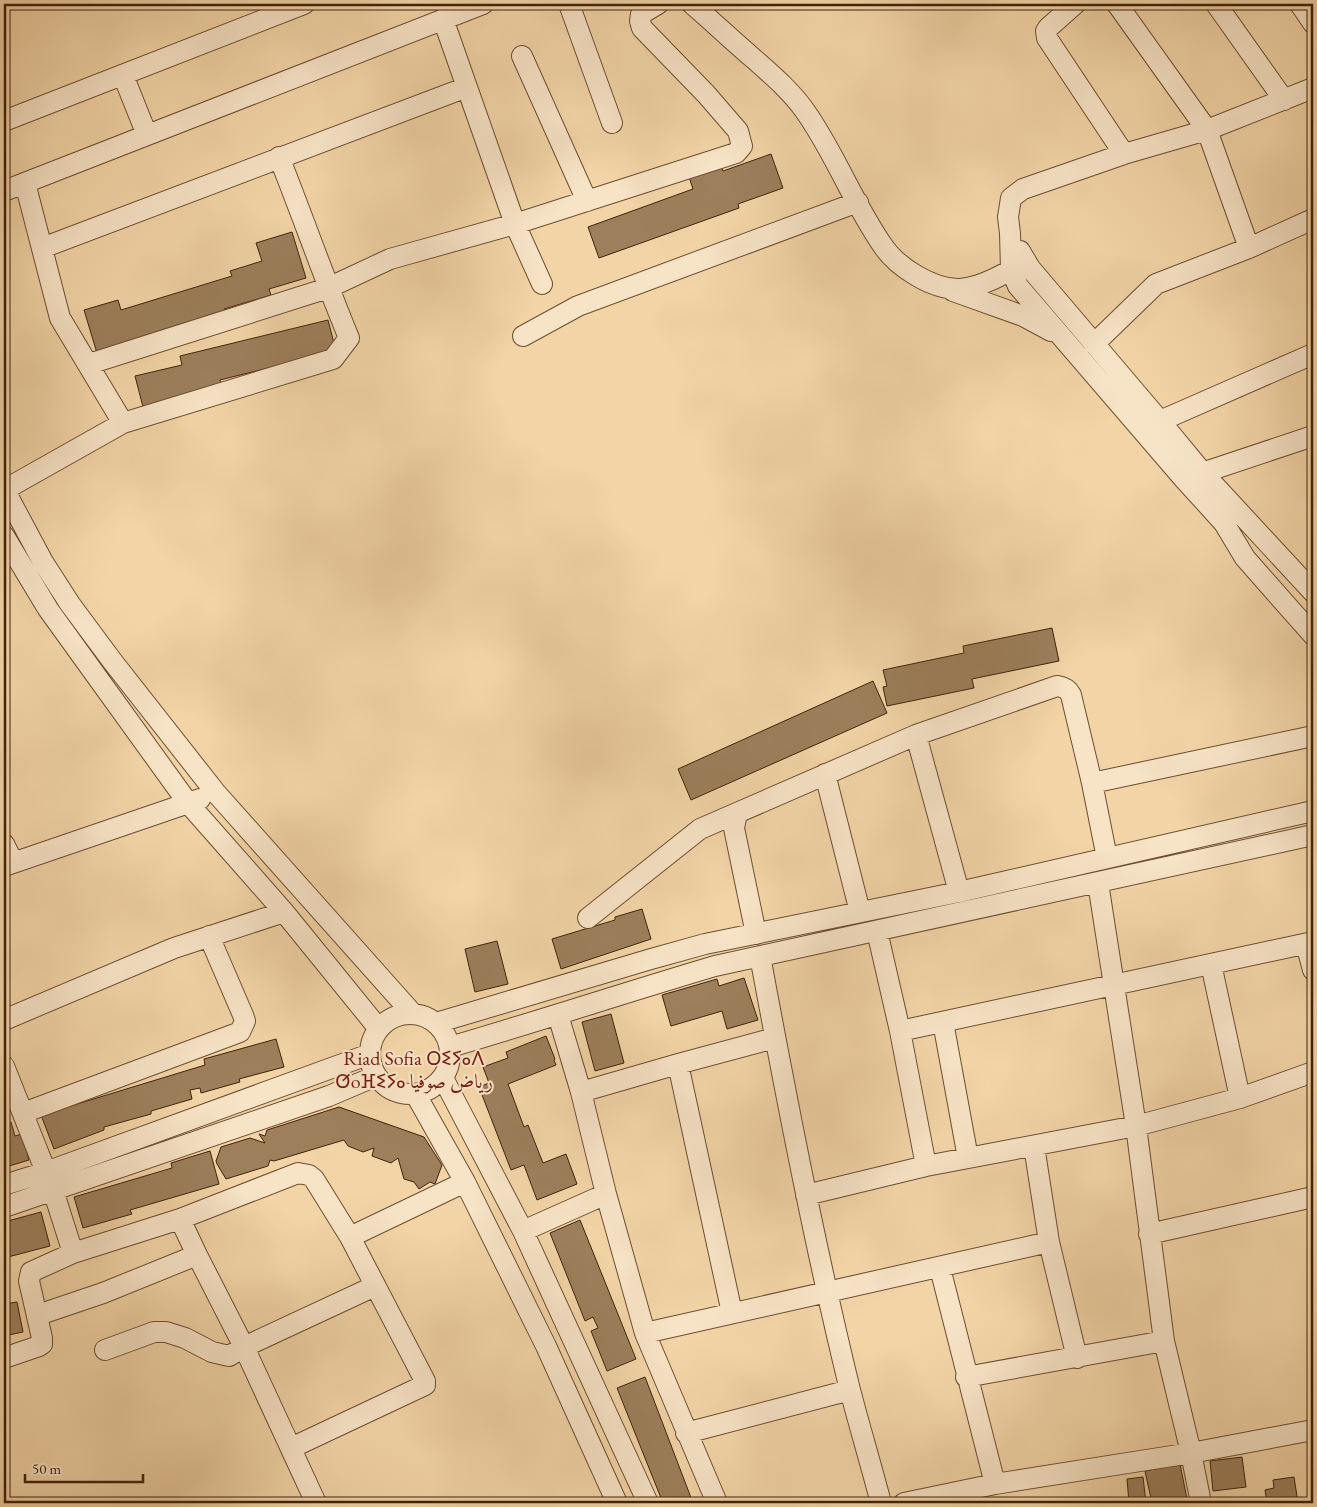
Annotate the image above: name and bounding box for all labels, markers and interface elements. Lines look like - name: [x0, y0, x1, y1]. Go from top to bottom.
- district label: Riad Sofia ⵔⵉⵢⴰⴷ ⵚoⴼⵉⵢⴰ رياض صوفيا: [335, 1045, 493, 1094]
- scale bar: [25, 1452, 142, 1484]
- text: 50 m: [32, 1459, 61, 1478]

